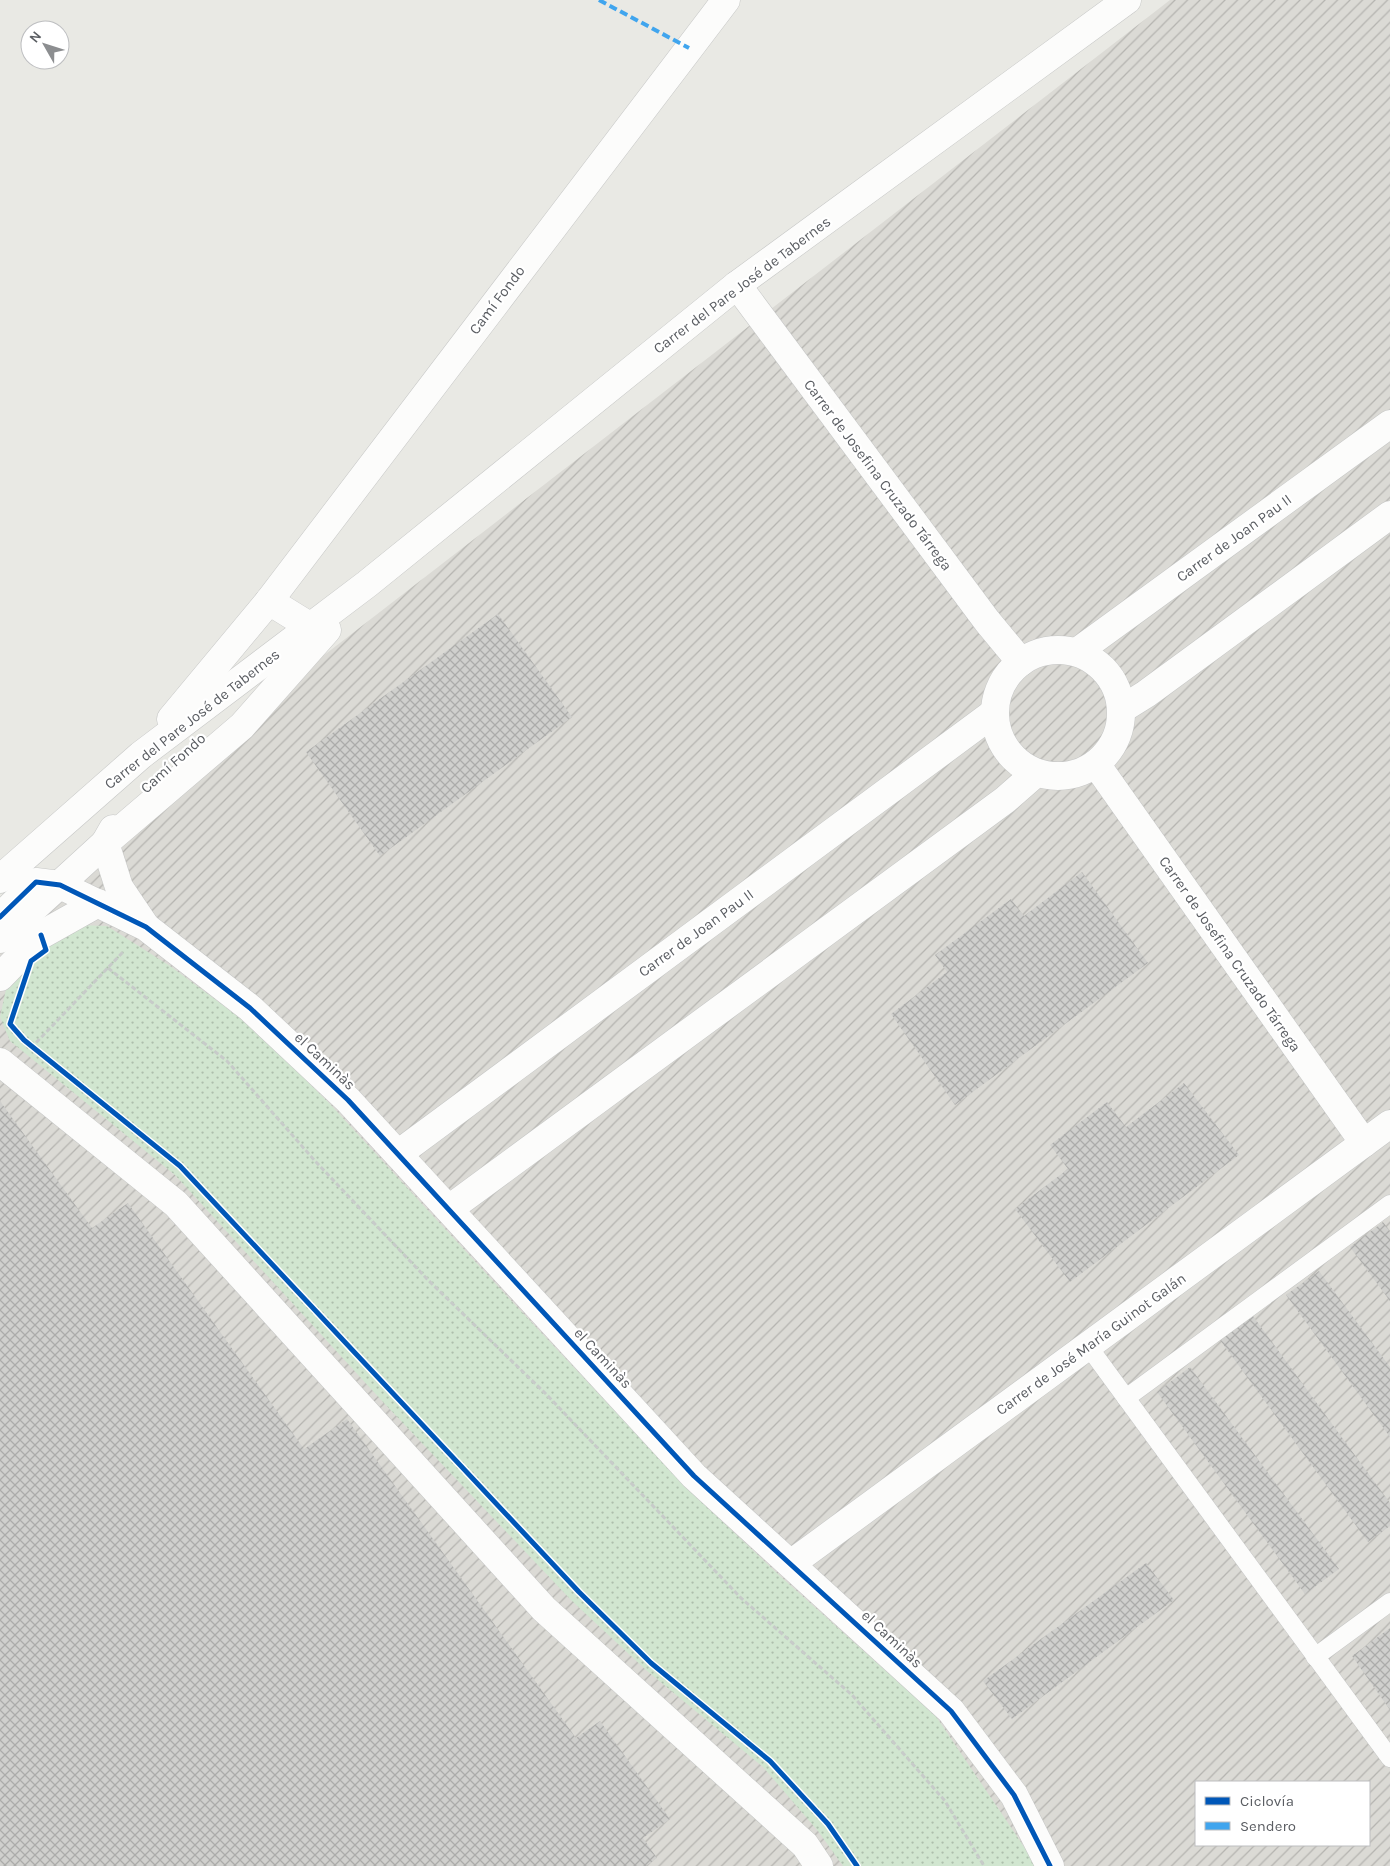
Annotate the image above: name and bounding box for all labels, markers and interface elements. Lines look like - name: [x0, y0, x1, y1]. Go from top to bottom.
- north arrow: [20, 20, 70, 70]
- text: N: [26, 28, 45, 46]
- street label: Carrer del Pare José de Tabernes: [650, 212, 834, 358]
- street label: Camí Fondo: [465, 262, 529, 338]
- street label: Carrer de Josefina Cruzado Tárrega: [800, 376, 956, 574]
- street label: Carrer de Joan Pau II: [1173, 490, 1295, 586]
- street label: Carrer del Pare José de Tabernes: [101, 645, 283, 793]
- street label: Camí Fondo: [137, 729, 209, 797]
- street label: Carrer de Josefina Cruzado Tárrega: [1155, 853, 1305, 1055]
- street label: Carrer de Joan Pau II: [635, 885, 757, 981]
- street label: el Caminàs: [291, 1028, 359, 1094]
- street label: Carrer de José María Guinot Galán: [993, 1269, 1189, 1419]
- street label: el Caminàs: [570, 1324, 636, 1392]
- street label: el Caminàs: [858, 1606, 926, 1672]
- legend: [1195, 1781, 1370, 1846]
- text: Ciclovía: [1240, 1792, 1294, 1810]
- text: Sendero: [1240, 1817, 1296, 1835]

